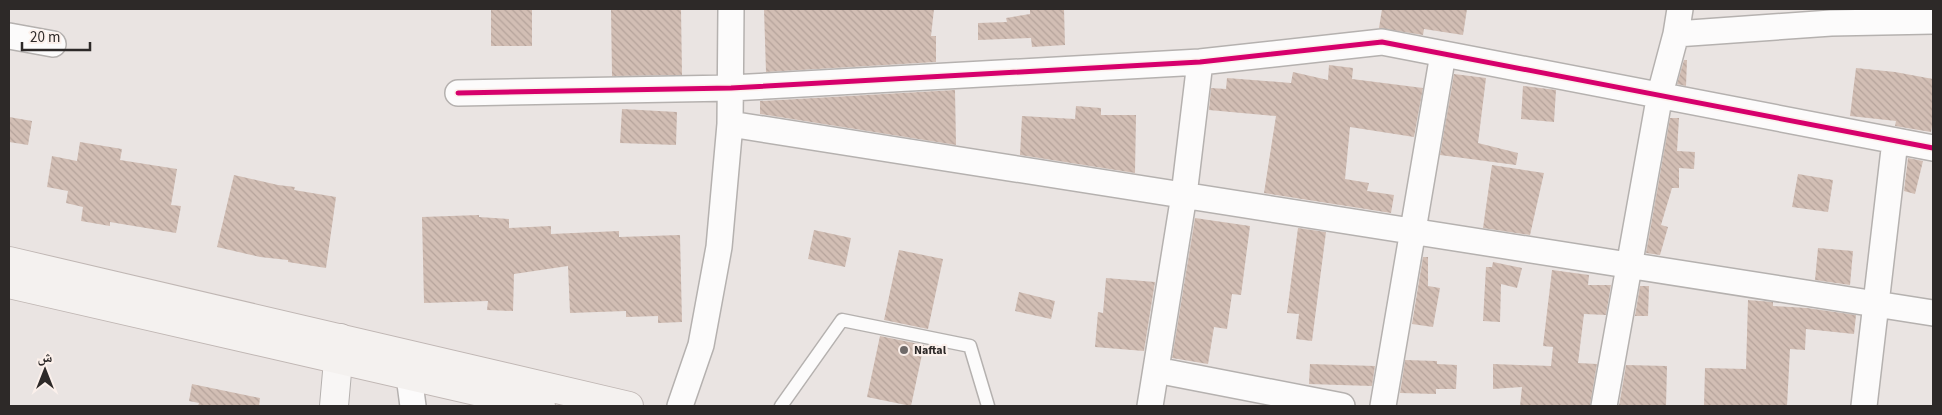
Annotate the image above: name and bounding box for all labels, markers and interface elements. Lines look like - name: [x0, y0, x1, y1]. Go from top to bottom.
- scale bar: [22, 20, 90, 52]
- text: 20 m: [30, 27, 60, 48]
- place label: Naftal: [914, 342, 947, 359]
- marker: Naftal: [898, 344, 910, 356]
- north arrow: [20, 345, 70, 395]
- text: ش: [38, 348, 53, 368]

